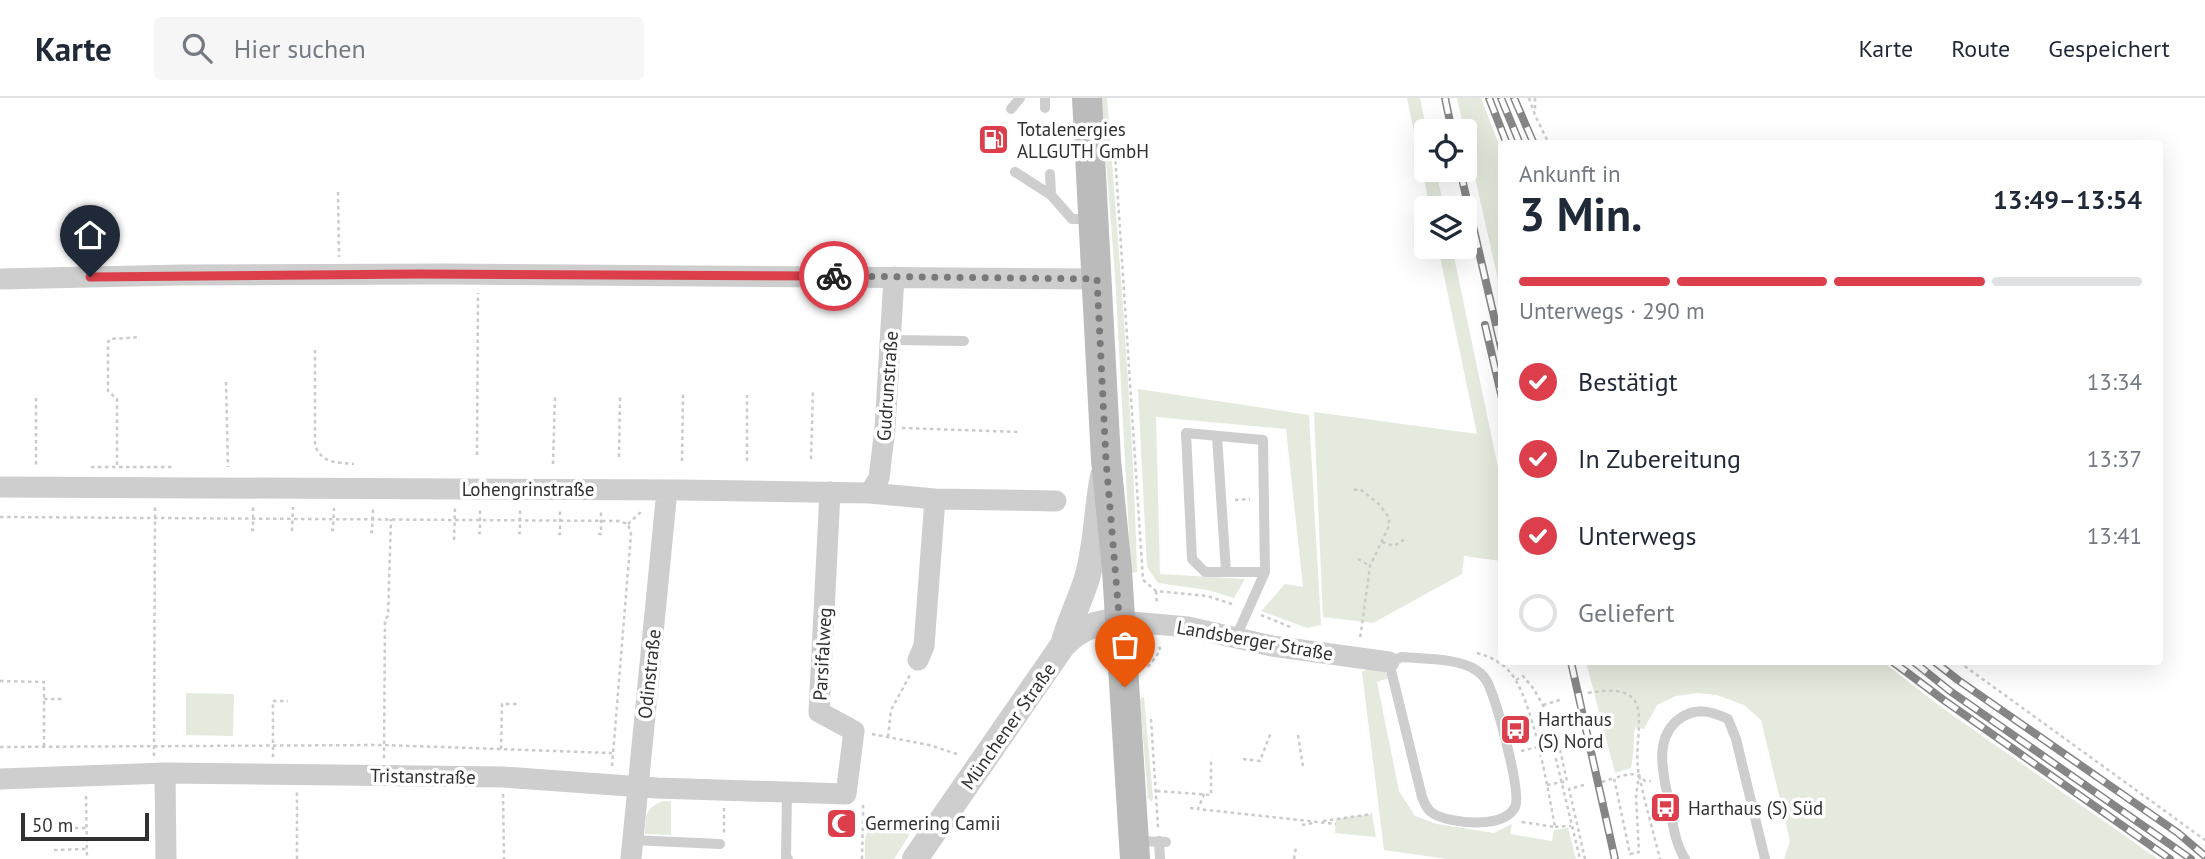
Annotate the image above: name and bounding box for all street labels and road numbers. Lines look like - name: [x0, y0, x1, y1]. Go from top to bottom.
- street label: Gudrunstraße: [871, 330, 903, 442]
- street label: Lohengrinstraße: [462, 477, 594, 501]
- street label: Parsifalweg: [808, 607, 836, 701]
- street label: Landsberger Straße: [1175, 614, 1335, 666]
- street label: Odinstraße: [632, 628, 666, 720]
- street label: Münchener Straße: [955, 658, 1061, 794]
- street label: Tristanstraße: [370, 763, 476, 789]

